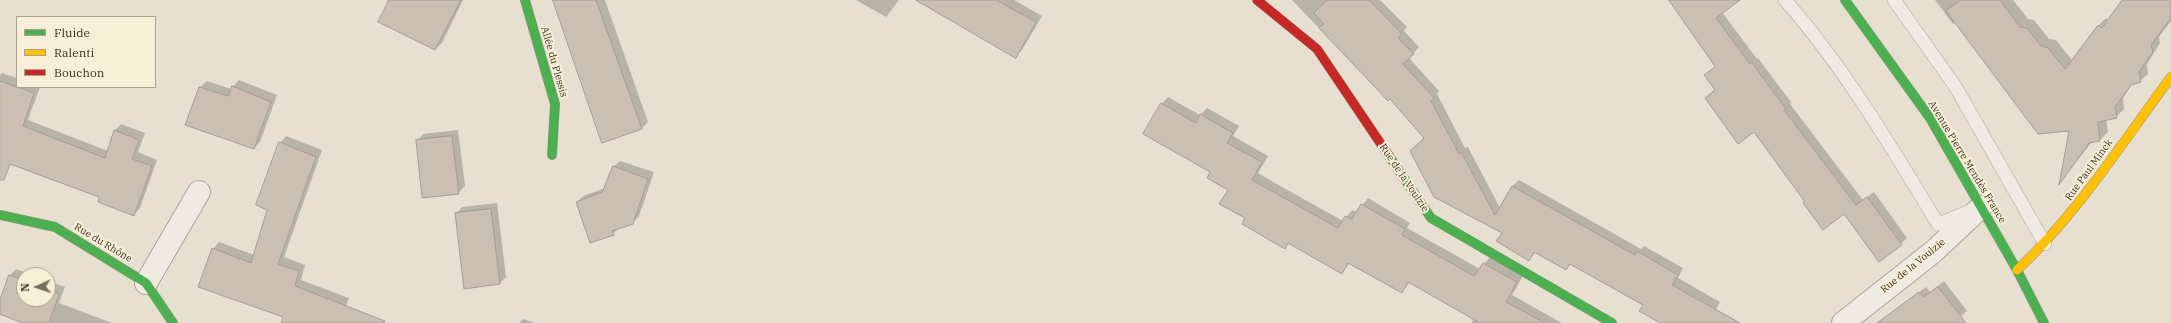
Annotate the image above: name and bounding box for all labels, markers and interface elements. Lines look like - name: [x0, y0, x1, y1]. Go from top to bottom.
- legend: [16, 16, 156, 88]
- text: Fluide: [54, 25, 90, 40]
- street label: Allée du Plessis: [538, 25, 570, 99]
- text: Ralenti: [54, 45, 94, 60]
- text: Bouchon: [54, 65, 104, 80]
- street label: Avenue Pierre Mendès France: [1926, 99, 2008, 225]
- street label: Rue Paul Minck: [2063, 137, 2115, 203]
- street label: Rue de la Voulzie: [1377, 142, 1431, 214]
- street label: Rue du Rhône: [72, 221, 134, 265]
- street label: Rue de la Voulzie: [1878, 236, 1948, 296]
- north arrow: [16, 267, 56, 307]
- text: N: [18, 283, 32, 292]

